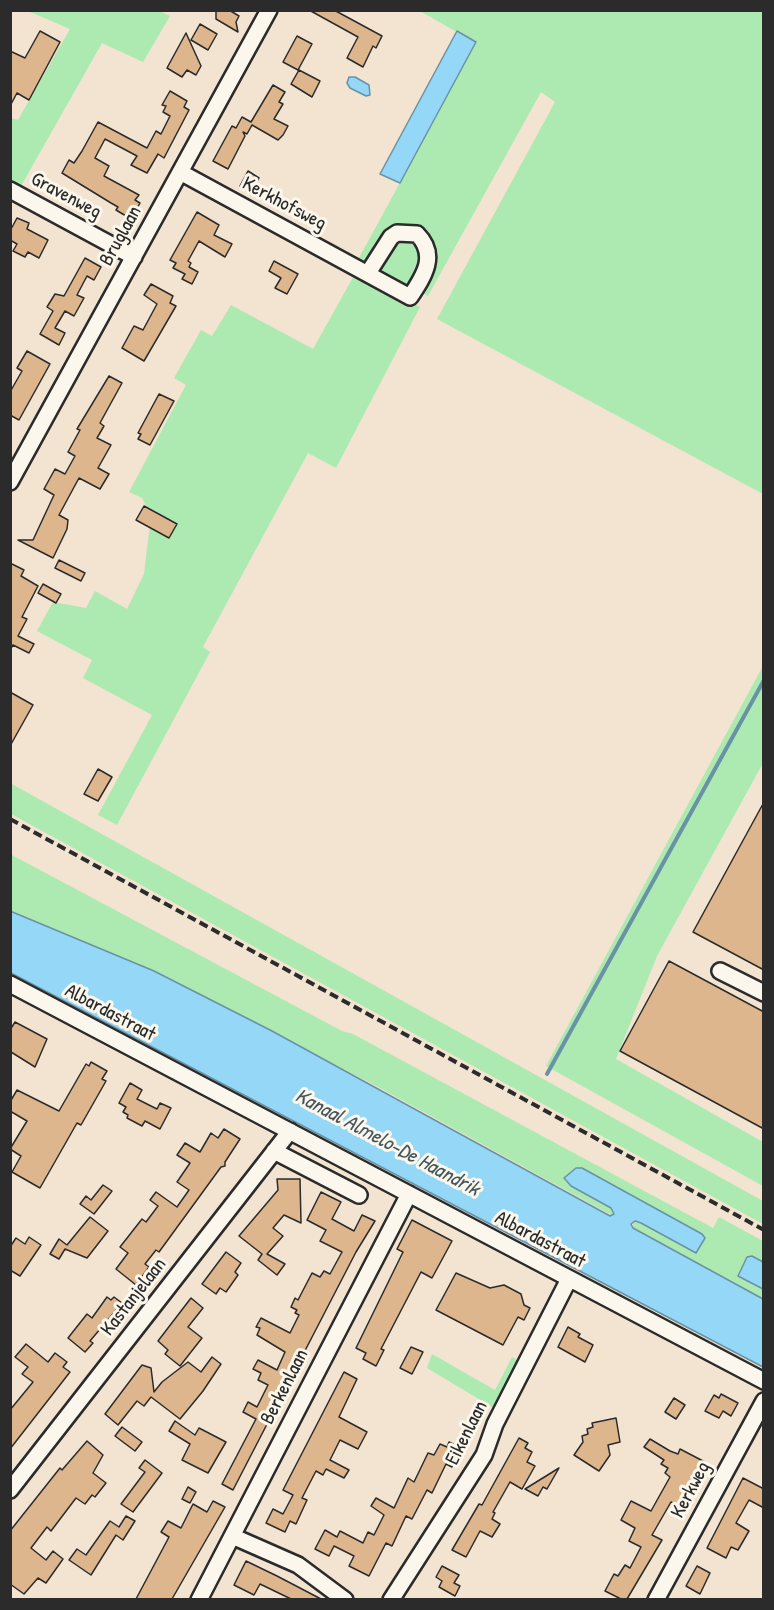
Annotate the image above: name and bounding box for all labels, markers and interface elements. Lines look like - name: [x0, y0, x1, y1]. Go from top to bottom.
- street label: Gravenweg: [27, 168, 105, 224]
- street label: Kerkhofsweg: [238, 172, 330, 236]
- street label: Bruglaan: [95, 202, 147, 270]
- street label: Albardastraat: [61, 979, 159, 1047]
- water label: Kanaal Almelo-De Haandrik: [290, 1084, 484, 1202]
- street label: Albardastraat: [491, 1206, 589, 1274]
- street label: Kastanjelaan: [96, 1253, 172, 1341]
- street label: Berkenlaan: [256, 1345, 314, 1429]
- street label: Eikenlaan: [441, 1397, 493, 1469]
- street label: Kerkweg: [666, 1458, 716, 1522]

